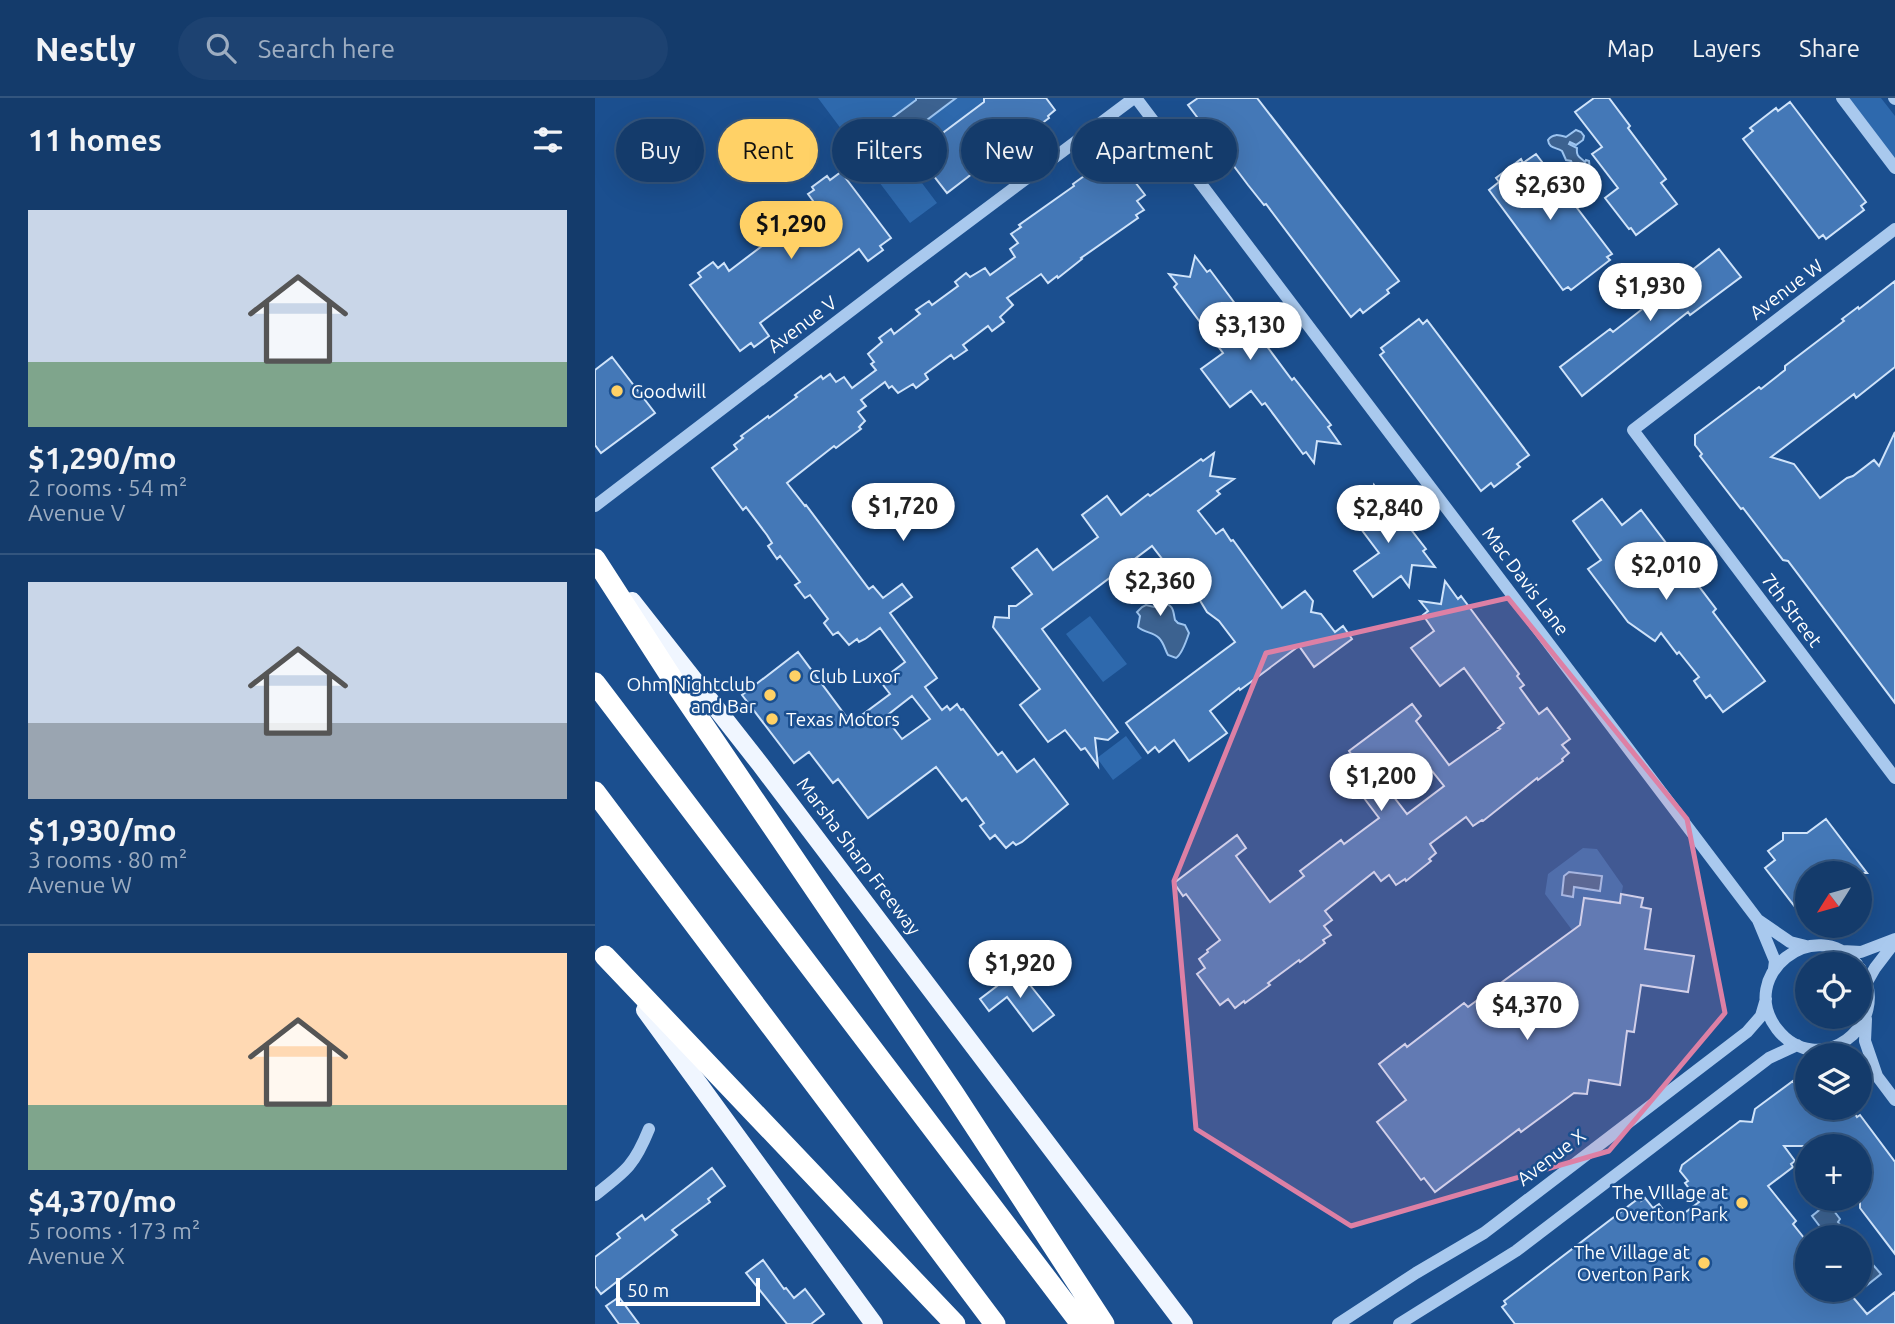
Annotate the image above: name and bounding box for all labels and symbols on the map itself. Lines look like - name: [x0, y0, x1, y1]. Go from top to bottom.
- pin: $2,630: [1493, 162, 1607, 222]
- pin: $1,290: [734, 202, 848, 261]
- street label: Avenue W: [1745, 254, 1827, 324]
- pin: $1,930: [1593, 264, 1707, 323]
- street label: Avenue V: [763, 291, 841, 357]
- pin: $3,130: [1193, 302, 1307, 362]
- place label: Goodwill: [631, 380, 706, 402]
- marker: Goodwill: [609, 383, 625, 399]
- pin: $1,720: [846, 484, 960, 543]
- pin: $2,840: [1331, 486, 1445, 545]
- street label: Mac Davis Lane: [1478, 523, 1574, 639]
- pin: $2,010: [1609, 542, 1723, 602]
- pin: $2,360: [1103, 559, 1217, 618]
- street label: 7th Street: [1757, 569, 1827, 652]
- place label: Club Luxor: [809, 665, 900, 687]
- marker: Club Luxor: [787, 668, 803, 684]
- place label: Ohm Nightclub and Bar: [626, 673, 756, 717]
- marker: Ohm Nightclub and Bar: [762, 687, 778, 703]
- place label: Texas Motors: [786, 708, 900, 730]
- marker: Texas Motors: [764, 711, 780, 727]
- pin: $1,200: [1324, 754, 1438, 813]
- street label: Marsha Sharp Freeway: [793, 773, 925, 939]
- north arrow: [1795, 861, 1873, 938]
- pin: $1,920: [963, 940, 1077, 1000]
- pin: $4,370: [1470, 982, 1584, 1042]
- street label: Avenue X: [1512, 1124, 1590, 1190]
- place label: The VIllage at Overton Park: [1612, 1181, 1729, 1225]
- marker: The VIllage at Overton Park: [1734, 1195, 1750, 1211]
- place label: The Village at Overton Park: [1574, 1241, 1691, 1285]
- marker: The Village at Overton Park: [1696, 1255, 1712, 1271]
- scale bar: [616, 1275, 759, 1307]

